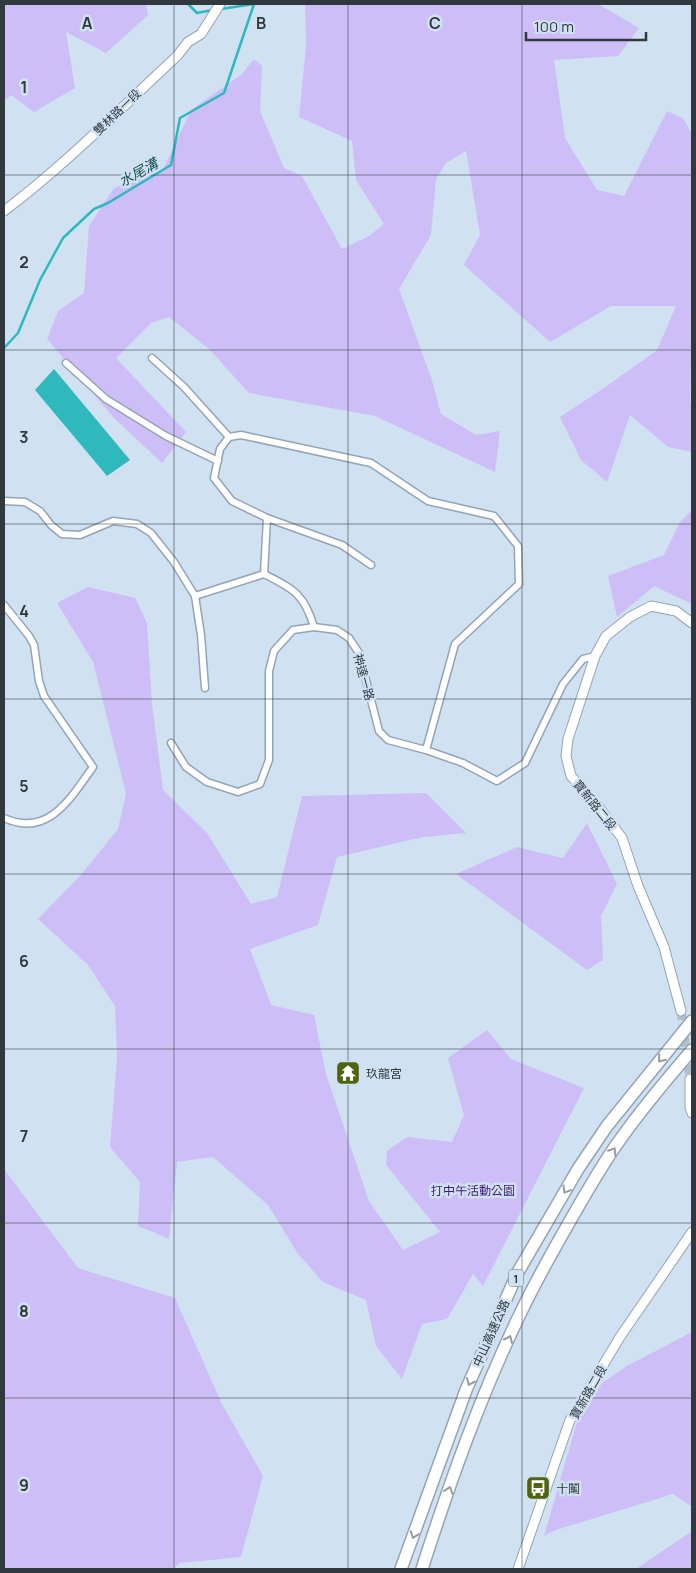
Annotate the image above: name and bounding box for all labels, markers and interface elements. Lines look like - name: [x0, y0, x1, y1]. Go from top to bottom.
- scale bar: [526, 10, 646, 42]
- text: A: [82, 12, 93, 34]
- text: B: [256, 12, 266, 34]
- text: C: [429, 12, 441, 34]
- text: 100 m: [534, 16, 574, 37]
- text: 1: [20, 76, 28, 98]
- street label: 雙林路一段: [90, 85, 144, 139]
- water label: 水尾溝: [115, 153, 163, 190]
- text: 2: [19, 251, 29, 273]
- text: 3: [19, 426, 29, 448]
- text: 4: [19, 600, 29, 622]
- street label: 神達一路: [350, 652, 378, 702]
- text: 5: [19, 775, 29, 797]
- street label: 寶新路二段: [570, 776, 620, 834]
- text: 6: [19, 950, 29, 972]
- one-way arrow: [657, 1053, 666, 1062]
- temple icon: 玖龍宮: [335, 1060, 361, 1086]
- place label: 玖龍宮: [366, 1065, 402, 1082]
- text: 7: [20, 1125, 28, 1147]
- one-way arrow: [606, 1147, 616, 1156]
- park label: 打中午活動公園: [431, 1182, 515, 1199]
- one-way arrow: [562, 1185, 572, 1194]
- road number: 1: [508, 1270, 524, 1286]
- street label: 中山高速公路: [469, 1297, 513, 1369]
- text: 8: [19, 1300, 29, 1322]
- one-way arrow: [502, 1335, 513, 1344]
- street label: 寶新路二段: [566, 1362, 610, 1422]
- one-way arrow: [465, 1377, 476, 1386]
- text: 9: [19, 1474, 29, 1496]
- bus stop icon: 十鬮: [525, 1475, 551, 1501]
- place label: 十鬮: [556, 1480, 580, 1497]
- one-way arrow: [443, 1486, 453, 1495]
- one-way arrow: [410, 1530, 420, 1538]

